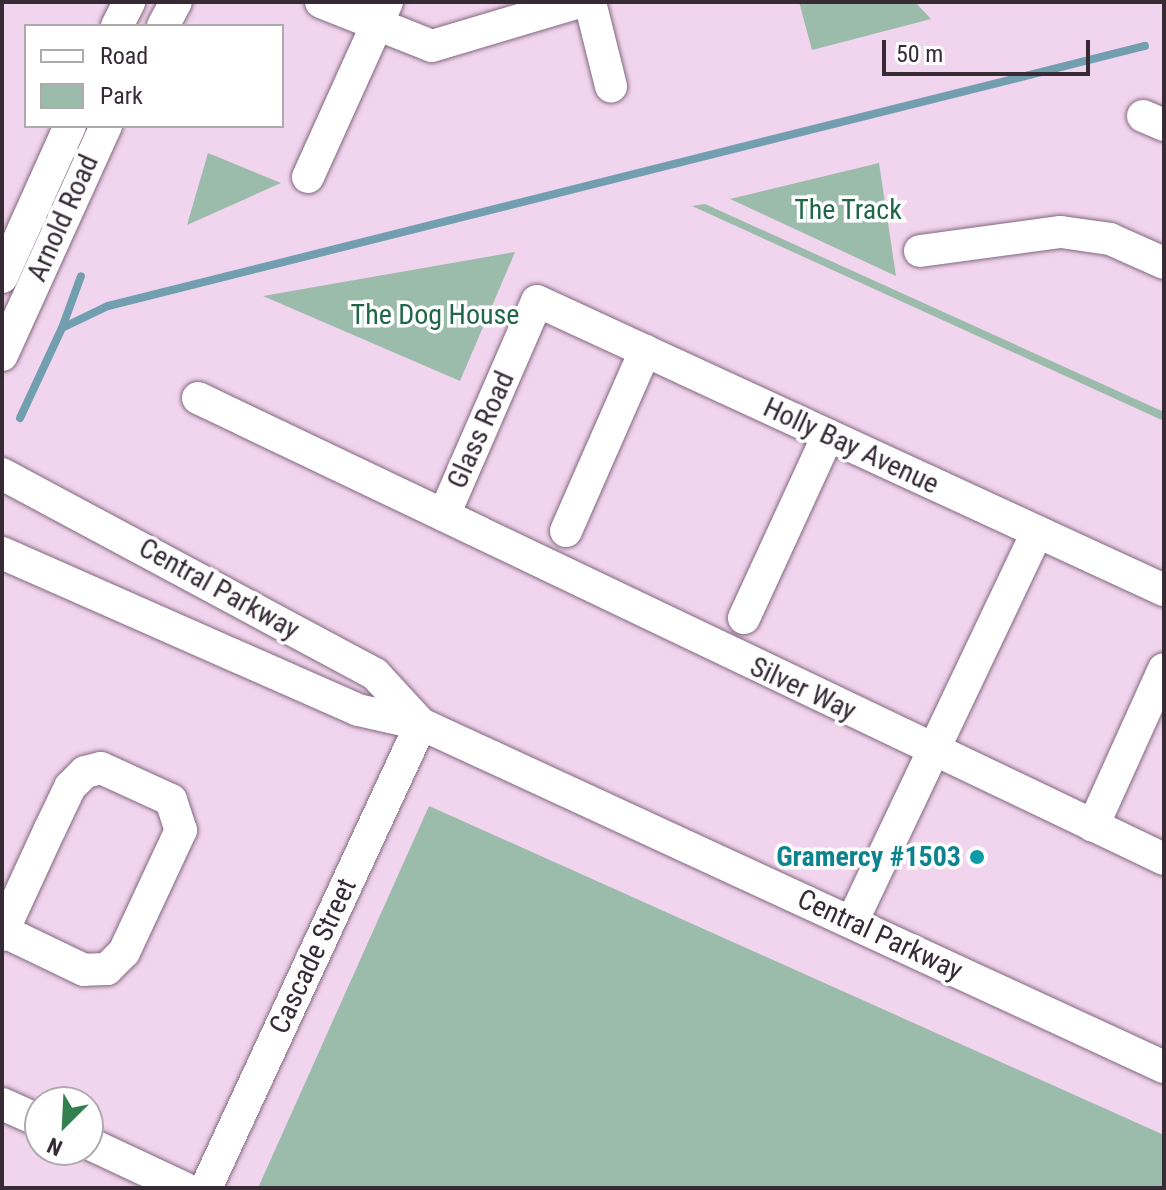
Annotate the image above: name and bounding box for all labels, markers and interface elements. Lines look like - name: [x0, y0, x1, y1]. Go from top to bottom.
- legend: [24, 24, 284, 128]
- scale bar: [886, 24, 1094, 74]
- text: 50 m: [896, 40, 943, 68]
- text: Road: [100, 42, 148, 70]
- text: Park: [100, 82, 143, 110]
- street label: Arnold Road: [20, 149, 106, 287]
- park label: The Track: [794, 193, 902, 227]
- park label: The Dog House: [351, 298, 519, 332]
- street label: Glass Road: [440, 366, 522, 494]
- street label: Holly Bay Avenue: [758, 391, 944, 501]
- street label: Central Parkway: [133, 531, 305, 647]
- street label: Silver Way: [745, 650, 861, 728]
- place label: Gramercy #1503: [776, 840, 961, 874]
- marker: Gramercy #1503: [968, 848, 986, 866]
- street label: Cascade Street: [262, 873, 364, 1039]
- street label: Central Parkway: [792, 882, 968, 988]
- north arrow: [24, 1086, 104, 1166]
- text: N: [44, 1132, 66, 1161]

